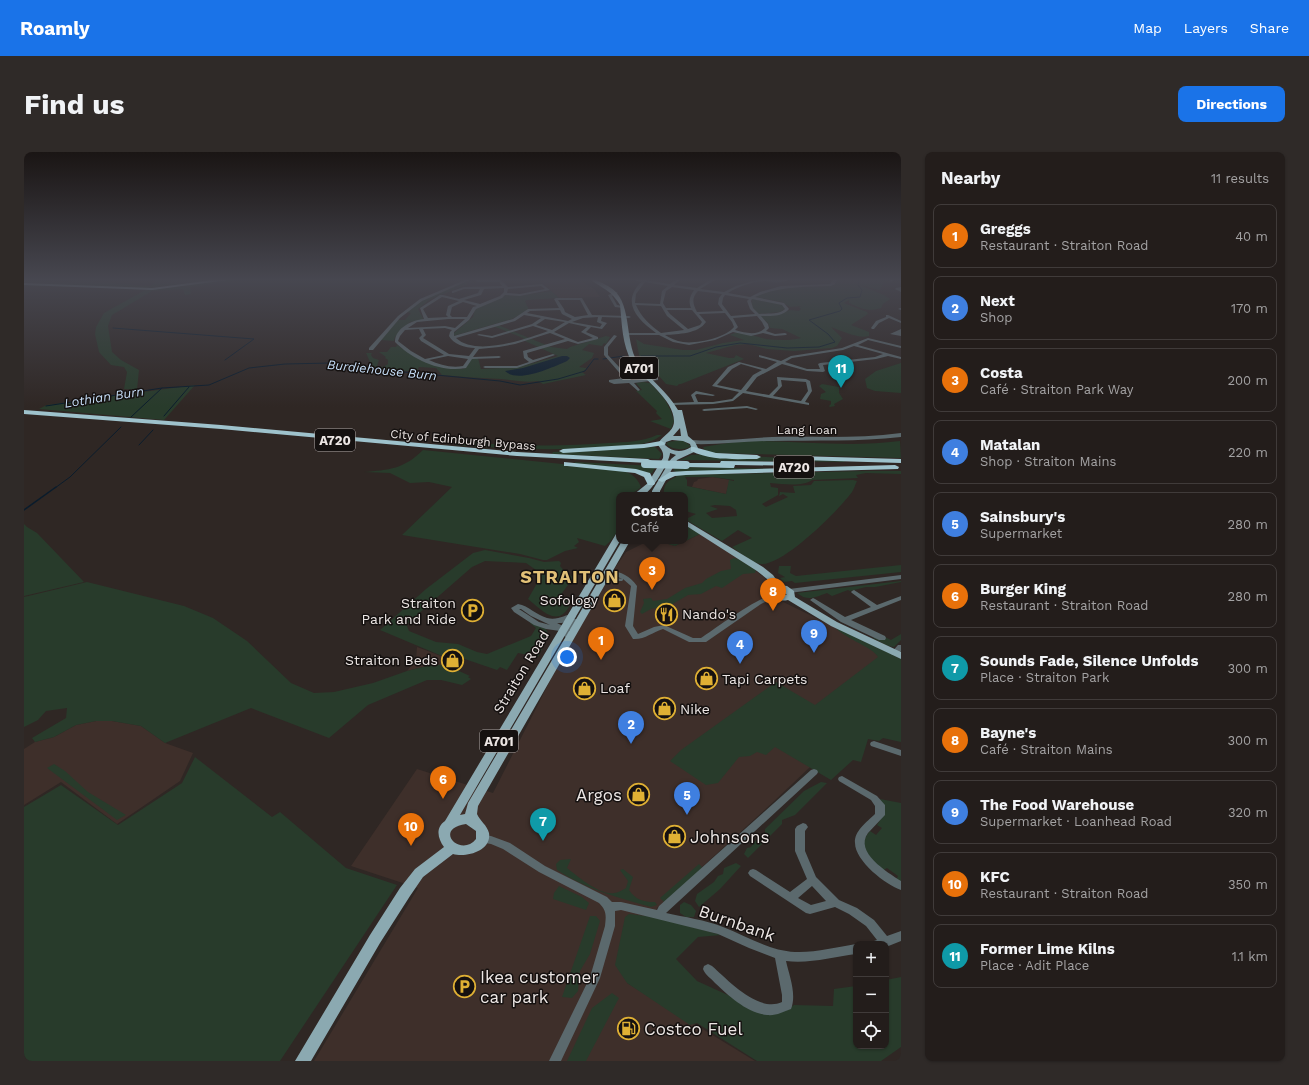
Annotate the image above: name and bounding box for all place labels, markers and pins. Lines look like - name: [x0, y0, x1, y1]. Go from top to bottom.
- pin: 11: [828, 355, 854, 388]
- pin: 3: [639, 557, 665, 590]
- pin: 8: [760, 578, 786, 611]
- shop icon: Sofology: [601, 587, 627, 613]
- place label: Sofology: [540, 592, 599, 608]
- place label: Straiton Park and Ride: [361, 595, 456, 627]
- parking icon: Straiton Park and Ride: [459, 598, 485, 624]
- restaurant icon: Nando's: [653, 601, 679, 627]
- place label: Nando's: [682, 606, 736, 622]
- pin: 9: [801, 620, 827, 653]
- pin: 1: [588, 627, 614, 660]
- pin: 4: [727, 631, 753, 664]
- shop icon: Straiton Beds: [440, 647, 466, 673]
- place label: Straiton Beds: [345, 652, 438, 668]
- shop icon: Tapi Carpets: [693, 666, 719, 692]
- place label: Tapi Carpets: [722, 671, 807, 687]
- shop icon: Loaf: [572, 675, 598, 701]
- place label: Loaf: [600, 680, 630, 696]
- shop icon: Nike: [652, 696, 678, 722]
- place label: Nike: [680, 701, 710, 717]
- pin: 2: [618, 711, 644, 744]
- pin: 6: [430, 766, 456, 799]
- shop icon: Argos: [625, 782, 651, 808]
- pin: 5: [674, 782, 700, 815]
- place label: Argos: [576, 785, 622, 805]
- pin: 7: [530, 808, 556, 841]
- pin: 10: [398, 813, 424, 846]
- shop icon: Johnsons: [661, 824, 687, 850]
- place label: Johnsons: [690, 827, 769, 847]
- place label: Ikea customer car park: [480, 967, 598, 1007]
- parking icon: Ikea customer car park: [451, 974, 477, 1000]
- fuel station icon: Costco Fuel: [616, 1016, 642, 1042]
- place label: Costco Fuel: [644, 1019, 743, 1039]

